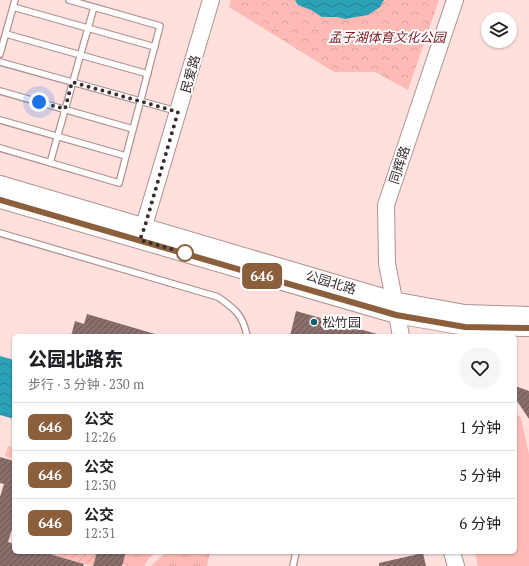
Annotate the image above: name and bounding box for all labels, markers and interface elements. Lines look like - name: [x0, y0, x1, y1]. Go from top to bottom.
- map controls: [481, 12, 517, 48]
- button: layers: [481, 12, 517, 48]
- park label: 孟子湖体育文化公园: [328, 28, 447, 46]
- street label: 民爱路: [176, 53, 204, 95]
- your location: [29, 92, 49, 112]
- street label: 同辉路: [384, 144, 414, 186]
- unlabelled marker: [176, 244, 194, 262]
- line badge: 646: [239, 263, 285, 289]
- text: 646: [250, 266, 274, 285]
- street label: 公园北路: [303, 266, 359, 298]
- place label: 松竹园: [322, 313, 361, 331]
- marker: 松竹园: [309, 317, 319, 327]
- text: 公园北路东: [28, 346, 123, 371]
- button: heart: [459, 347, 501, 389]
- text: 步行 · 3 分钟 · 230 m: [28, 375, 144, 393]
- text: 公交: [84, 408, 114, 428]
- text: 646: [38, 417, 62, 436]
- text: 1 分钟: [459, 417, 501, 437]
- text: 12:26: [84, 428, 116, 446]
- text: 公交: [84, 456, 114, 476]
- text: 646: [38, 465, 62, 484]
- text: 5 分钟: [459, 465, 501, 485]
- text: 12:30: [84, 476, 116, 494]
- text: 公交: [84, 504, 114, 524]
- text: 646: [38, 513, 62, 532]
- text: 6 分钟: [459, 513, 501, 533]
- text: 12:31: [84, 524, 116, 542]

